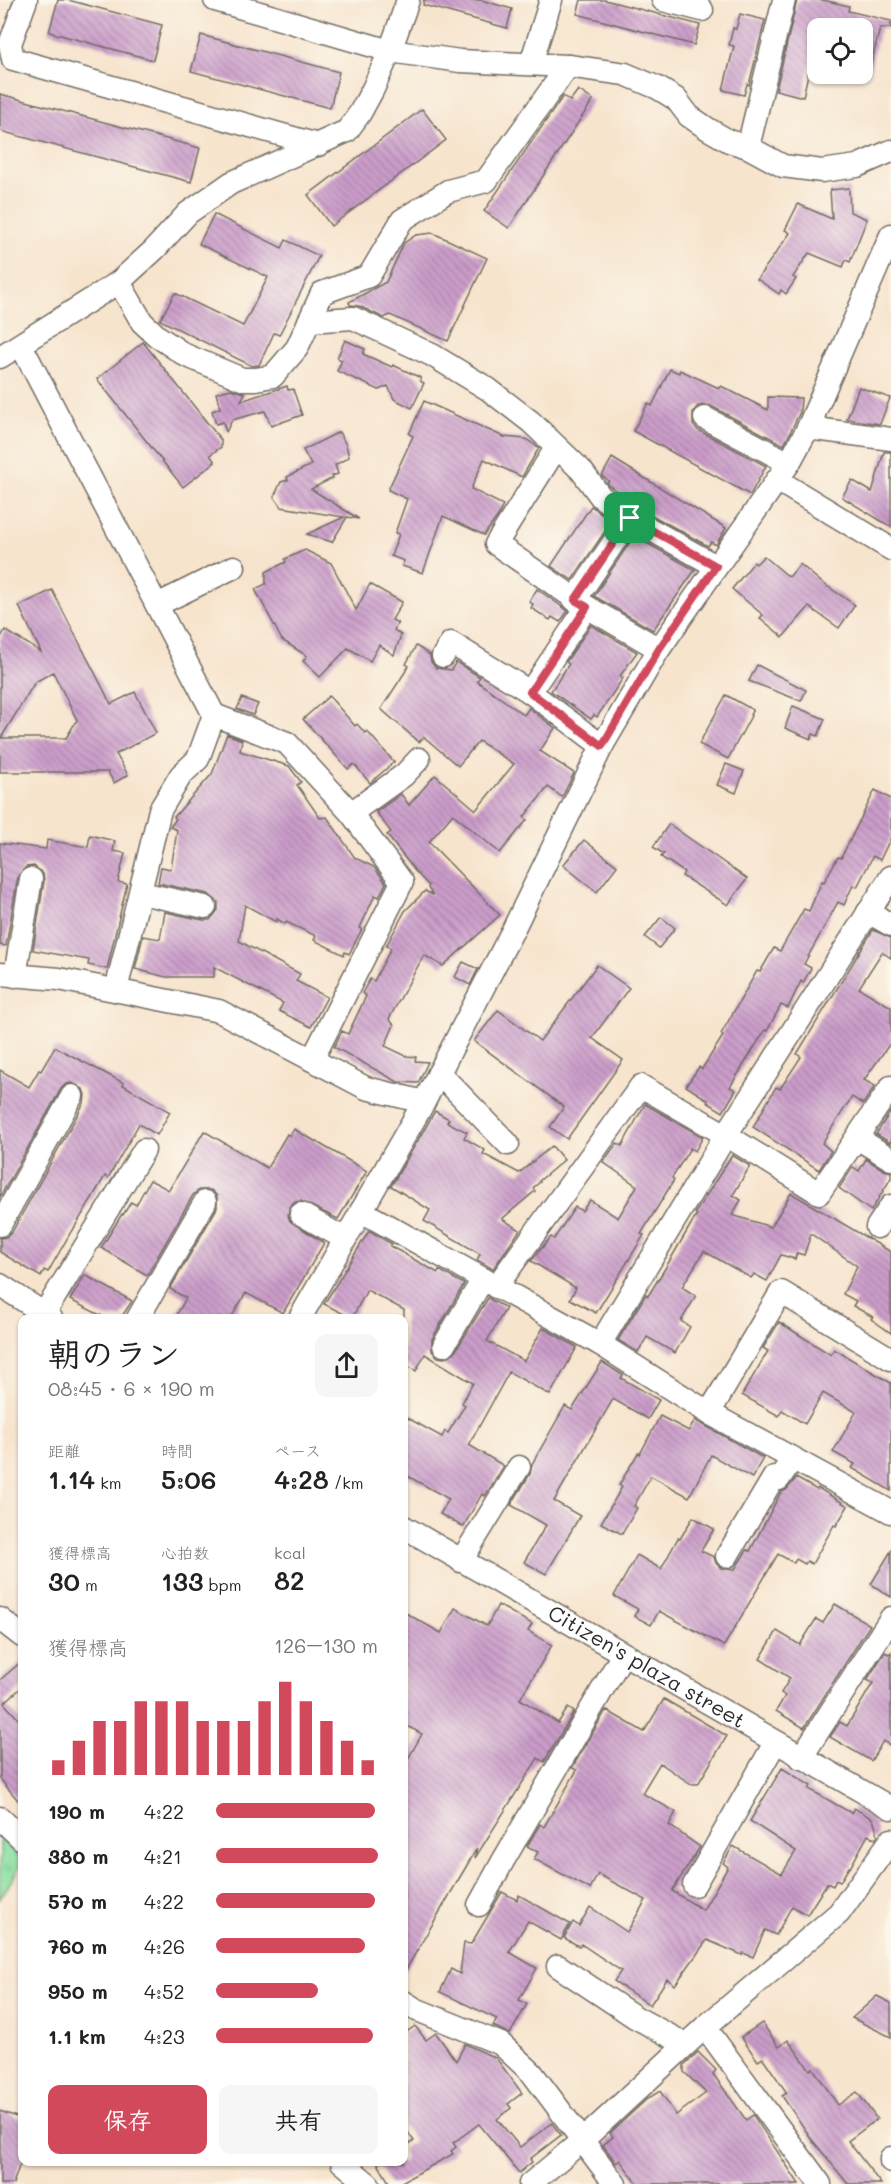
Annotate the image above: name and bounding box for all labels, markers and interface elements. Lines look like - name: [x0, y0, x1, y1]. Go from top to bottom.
- map controls: [807, 18, 873, 84]
- button: locate: [807, 18, 873, 84]
- pin: [604, 492, 655, 543]
- icon: arrive: [613, 501, 646, 534]
- text: 朝のラン: [48, 1331, 180, 1374]
- button: share: [315, 1334, 378, 1397]
- text: 08:45 · 6 × 190 m: [48, 1375, 215, 1401]
- text: 距離: [48, 1440, 80, 1461]
- text: 時間: [161, 1440, 193, 1461]
- text: ペース: [274, 1440, 321, 1461]
- text: 1.14: [48, 1462, 95, 1496]
- text: 5:06: [161, 1462, 217, 1496]
- text: 4:28: [274, 1462, 329, 1496]
- text: km: [95, 1472, 121, 1493]
- text: /km: [329, 1472, 364, 1493]
- text: 獲得標高: [48, 1542, 112, 1563]
- text: 心拍数: [161, 1542, 209, 1563]
- text: kcal: [274, 1542, 306, 1563]
- text: 82: [274, 1563, 305, 1597]
- text: 30: [48, 1564, 80, 1598]
- text: 133: [161, 1564, 203, 1598]
- text: m: [80, 1574, 98, 1595]
- text: bpm: [203, 1574, 241, 1595]
- street label: Citizen's plaza street: [544, 1598, 751, 1733]
- text: 126–130 m: [274, 1632, 378, 1658]
- text: 獲得標高: [48, 1634, 128, 1660]
- text: 190 m: [48, 1798, 105, 1824]
- text: 4:22: [144, 1798, 184, 1824]
- text: 380 m: [48, 1843, 108, 1869]
- text: 4:21: [144, 1843, 182, 1869]
- text: 570 m: [48, 1888, 107, 1914]
- text: 4:22: [144, 1888, 184, 1914]
- text: 760 m: [48, 1933, 107, 1959]
- text: 4:26: [144, 1933, 185, 1959]
- text: 950 m: [48, 1978, 108, 2004]
- text: 4:52: [144, 1978, 185, 2004]
- text: 1.1 km: [48, 2023, 106, 2049]
- text: 4:23: [144, 2023, 185, 2049]
- button: 保存: [48, 2085, 207, 2154]
- button: 共有: [219, 2085, 378, 2154]

